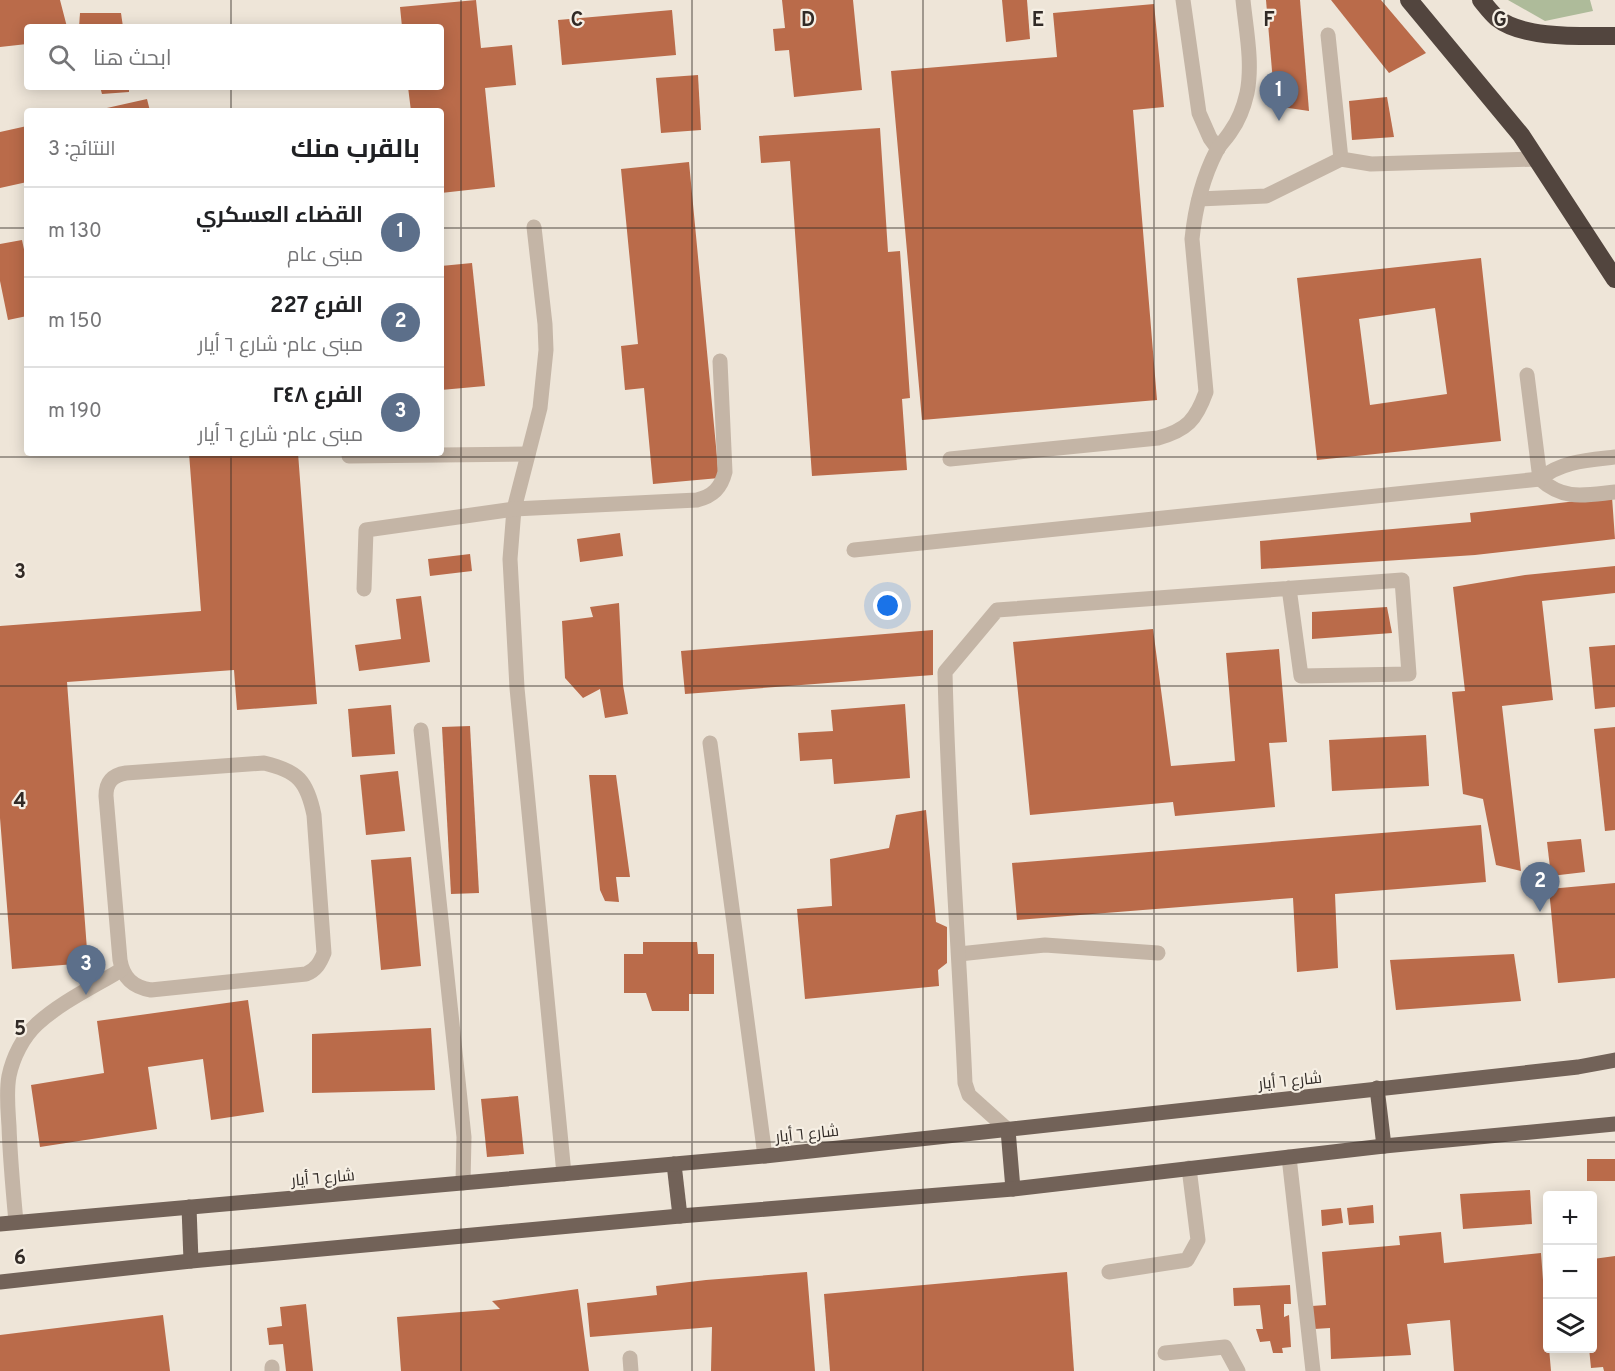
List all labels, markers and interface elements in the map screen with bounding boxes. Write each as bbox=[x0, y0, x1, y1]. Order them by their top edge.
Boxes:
text: C bbox=[571, 8, 583, 34]
text: D bbox=[801, 8, 815, 34]
text: E bbox=[1032, 8, 1044, 34]
text: F bbox=[1263, 8, 1275, 34]
text: G bbox=[1493, 8, 1507, 34]
search box bbox=[24, 24, 444, 90]
icon: search bbox=[45, 41, 78, 74]
text: ابحث هنا bbox=[93, 46, 172, 73]
pin: 1 bbox=[1260, 72, 1298, 121]
text: بالقرب منك bbox=[291, 134, 420, 167]
text: النتائج: 3 bbox=[48, 137, 116, 163]
text: القضاء العسكري bbox=[196, 203, 363, 230]
text: 130 m bbox=[48, 219, 102, 245]
text: 1 bbox=[397, 219, 405, 245]
text: مبنى عام bbox=[287, 243, 363, 269]
text: الفرع 227 bbox=[270, 293, 363, 320]
text: 150 m bbox=[48, 309, 102, 335]
text: 2 bbox=[394, 309, 407, 335]
text: مبنى عام · شارع ٦ أيار bbox=[198, 333, 363, 359]
text: الفرع ٢٤٨ bbox=[272, 383, 363, 410]
text: 190 m bbox=[48, 399, 102, 425]
text: 3 bbox=[395, 399, 407, 425]
text: مبنى عام · شارع ٦ أيار bbox=[198, 423, 363, 449]
text: 3 bbox=[14, 560, 26, 586]
your location bbox=[873, 591, 902, 620]
text: 4 bbox=[14, 789, 26, 815]
pin: 2 bbox=[1520, 862, 1560, 912]
pin: 3 bbox=[66, 946, 106, 995]
text: 5 bbox=[14, 1017, 26, 1043]
street label: شارع ٦ أيار bbox=[1256, 1068, 1323, 1095]
street label: شارع ٦ أيار bbox=[773, 1121, 840, 1148]
street label: شارع ٦ أيار bbox=[289, 1165, 356, 1192]
map controls bbox=[1543, 1191, 1597, 1353]
button: + bbox=[1543, 1191, 1597, 1245]
button: − bbox=[1543, 1245, 1597, 1299]
text: 6 bbox=[14, 1246, 26, 1272]
button: layers bbox=[1543, 1299, 1597, 1353]

